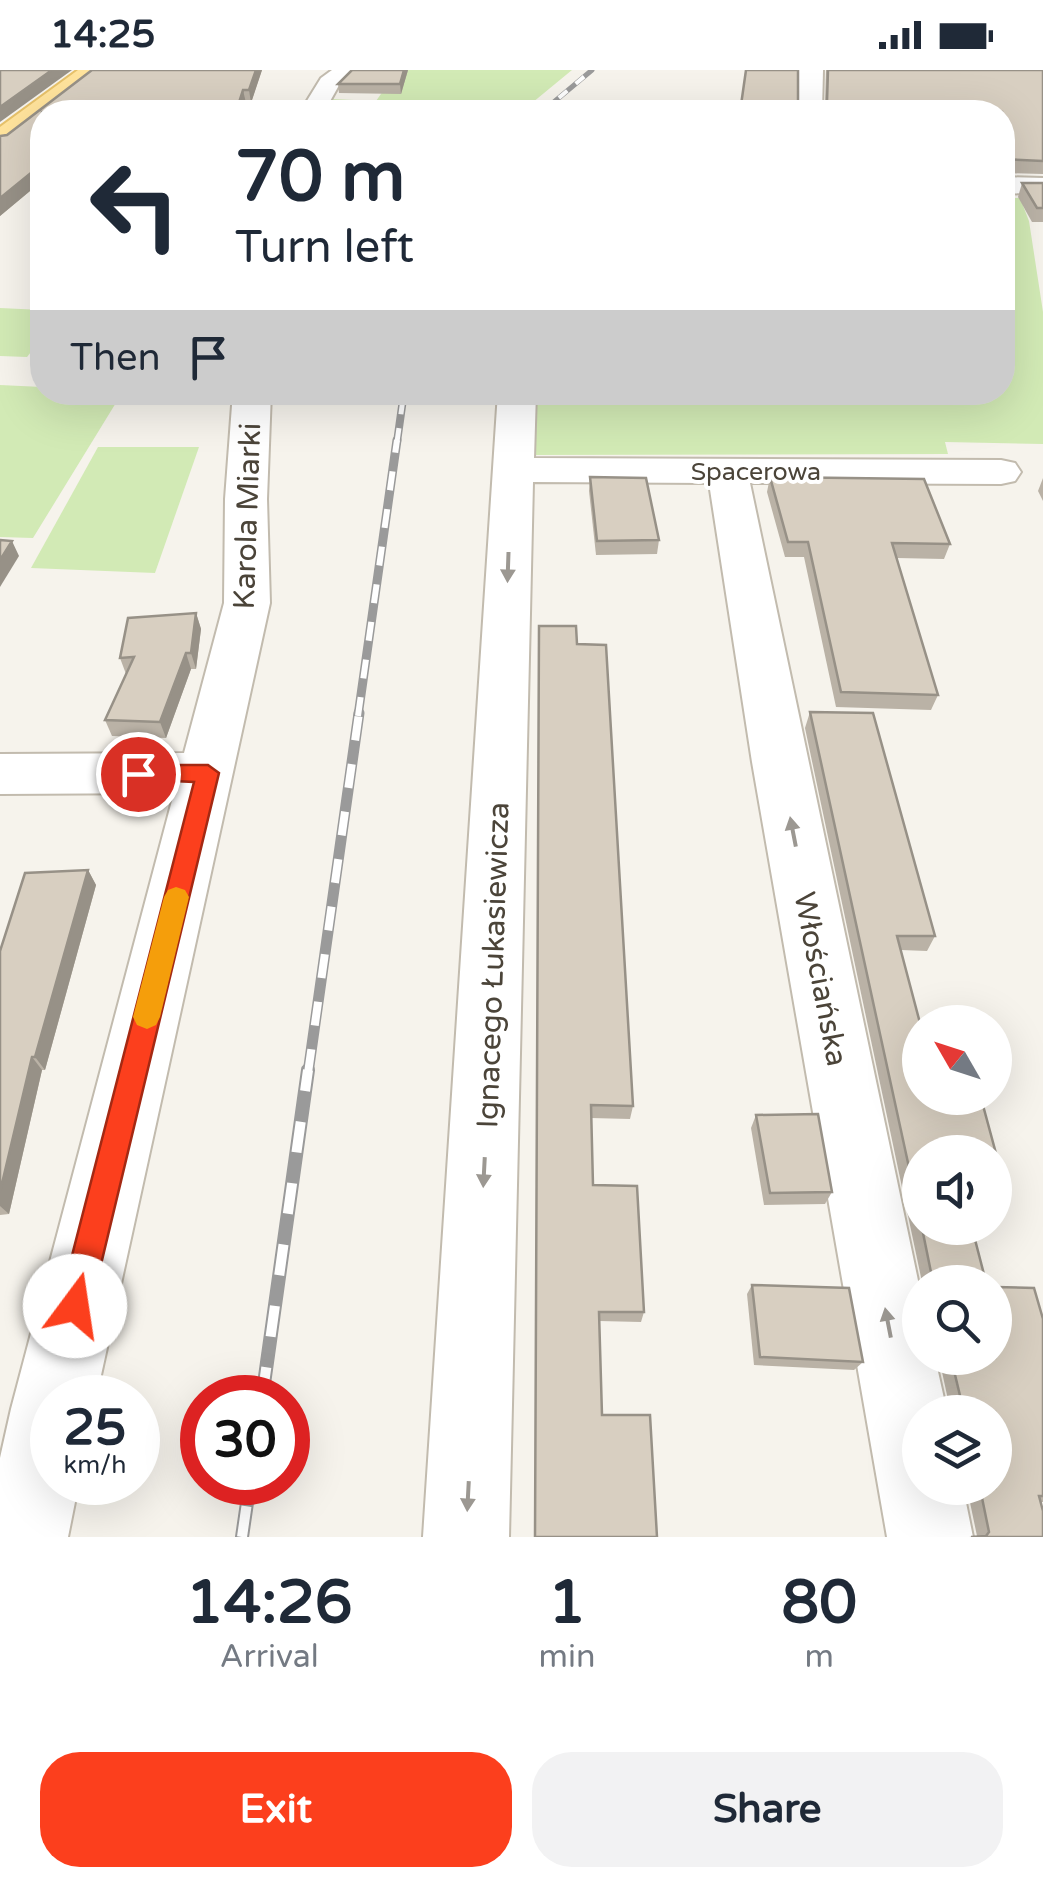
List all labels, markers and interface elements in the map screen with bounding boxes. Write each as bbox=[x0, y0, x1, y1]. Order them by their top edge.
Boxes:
text: 14:25 bbox=[50, 12, 155, 58]
text: 70 m bbox=[235, 136, 405, 220]
icon: left bbox=[70, 140, 200, 270]
text: Turn left bbox=[235, 221, 414, 275]
icon: arrive bbox=[181, 330, 236, 385]
text: Then bbox=[70, 335, 161, 381]
street label: Karola Miarki bbox=[226, 422, 269, 610]
street label: Spacerowa bbox=[691, 457, 821, 487]
one-way arrow bbox=[500, 552, 516, 584]
pin bbox=[96, 732, 181, 817]
icon: arrive bbox=[111, 747, 166, 802]
street label: Ignacego Łukasiewicza bbox=[469, 801, 518, 1129]
one-way arrow bbox=[784, 816, 800, 847]
street label: Włościańska bbox=[785, 889, 856, 1069]
north arrow bbox=[902, 1005, 1012, 1115]
map controls bbox=[902, 1005, 1012, 1505]
button: sound bbox=[902, 1135, 1012, 1245]
one-way arrow bbox=[476, 1156, 492, 1188]
position arrow bbox=[23, 1254, 127, 1358]
button: search bbox=[902, 1265, 1012, 1375]
one-way arrow bbox=[879, 1307, 895, 1338]
speed limit sign: 30 bbox=[180, 1375, 310, 1505]
button: layers bbox=[902, 1395, 1012, 1505]
text: 25 bbox=[64, 1398, 126, 1458]
text: km/h bbox=[64, 1450, 126, 1480]
one-way arrow bbox=[460, 1481, 476, 1513]
text: 14:26 bbox=[186, 1567, 352, 1639]
text: 1 bbox=[548, 1567, 586, 1639]
text: 80 bbox=[782, 1567, 857, 1639]
text: Arrival bbox=[220, 1638, 319, 1676]
text: min bbox=[539, 1638, 595, 1676]
text: m bbox=[804, 1638, 834, 1676]
button: Exit bbox=[40, 1752, 512, 1867]
button: Share bbox=[532, 1752, 1003, 1867]

